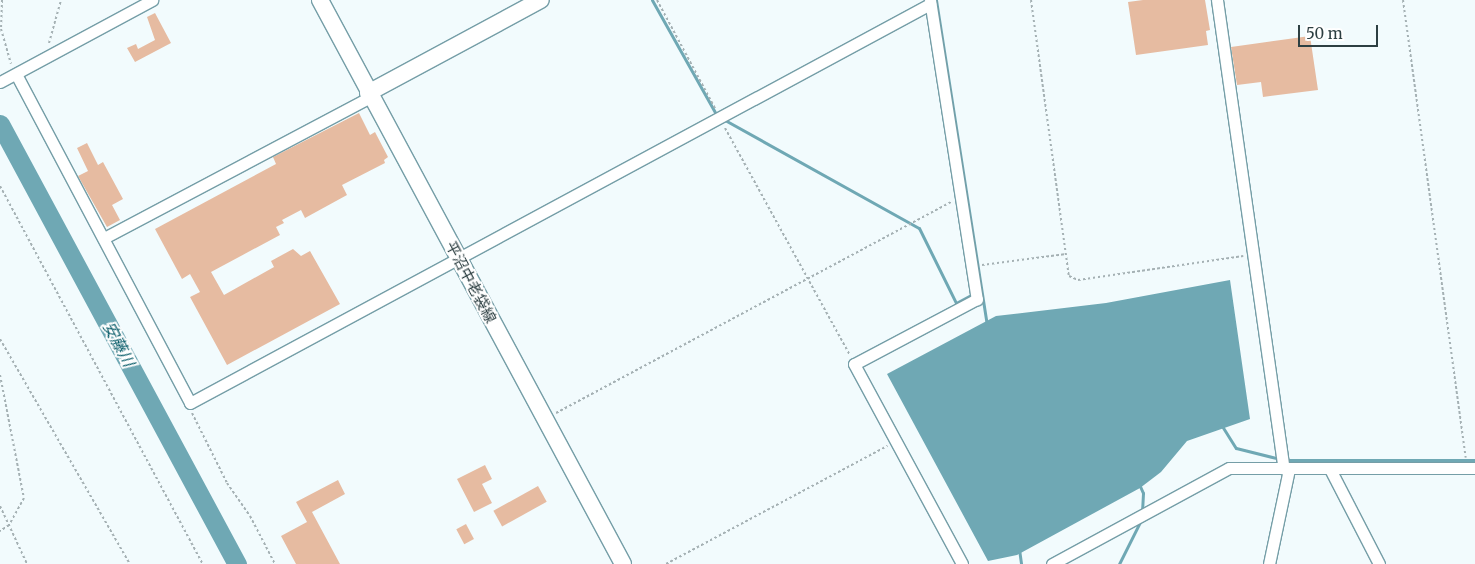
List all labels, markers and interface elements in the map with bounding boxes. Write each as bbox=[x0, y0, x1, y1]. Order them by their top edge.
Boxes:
scale bar bbox=[1300, 15, 1380, 47]
text: 50 m bbox=[1306, 24, 1343, 43]
street label: 平沼中老袋線 bbox=[442, 238, 500, 326]
water label: 安藤川 bbox=[99, 318, 139, 370]

